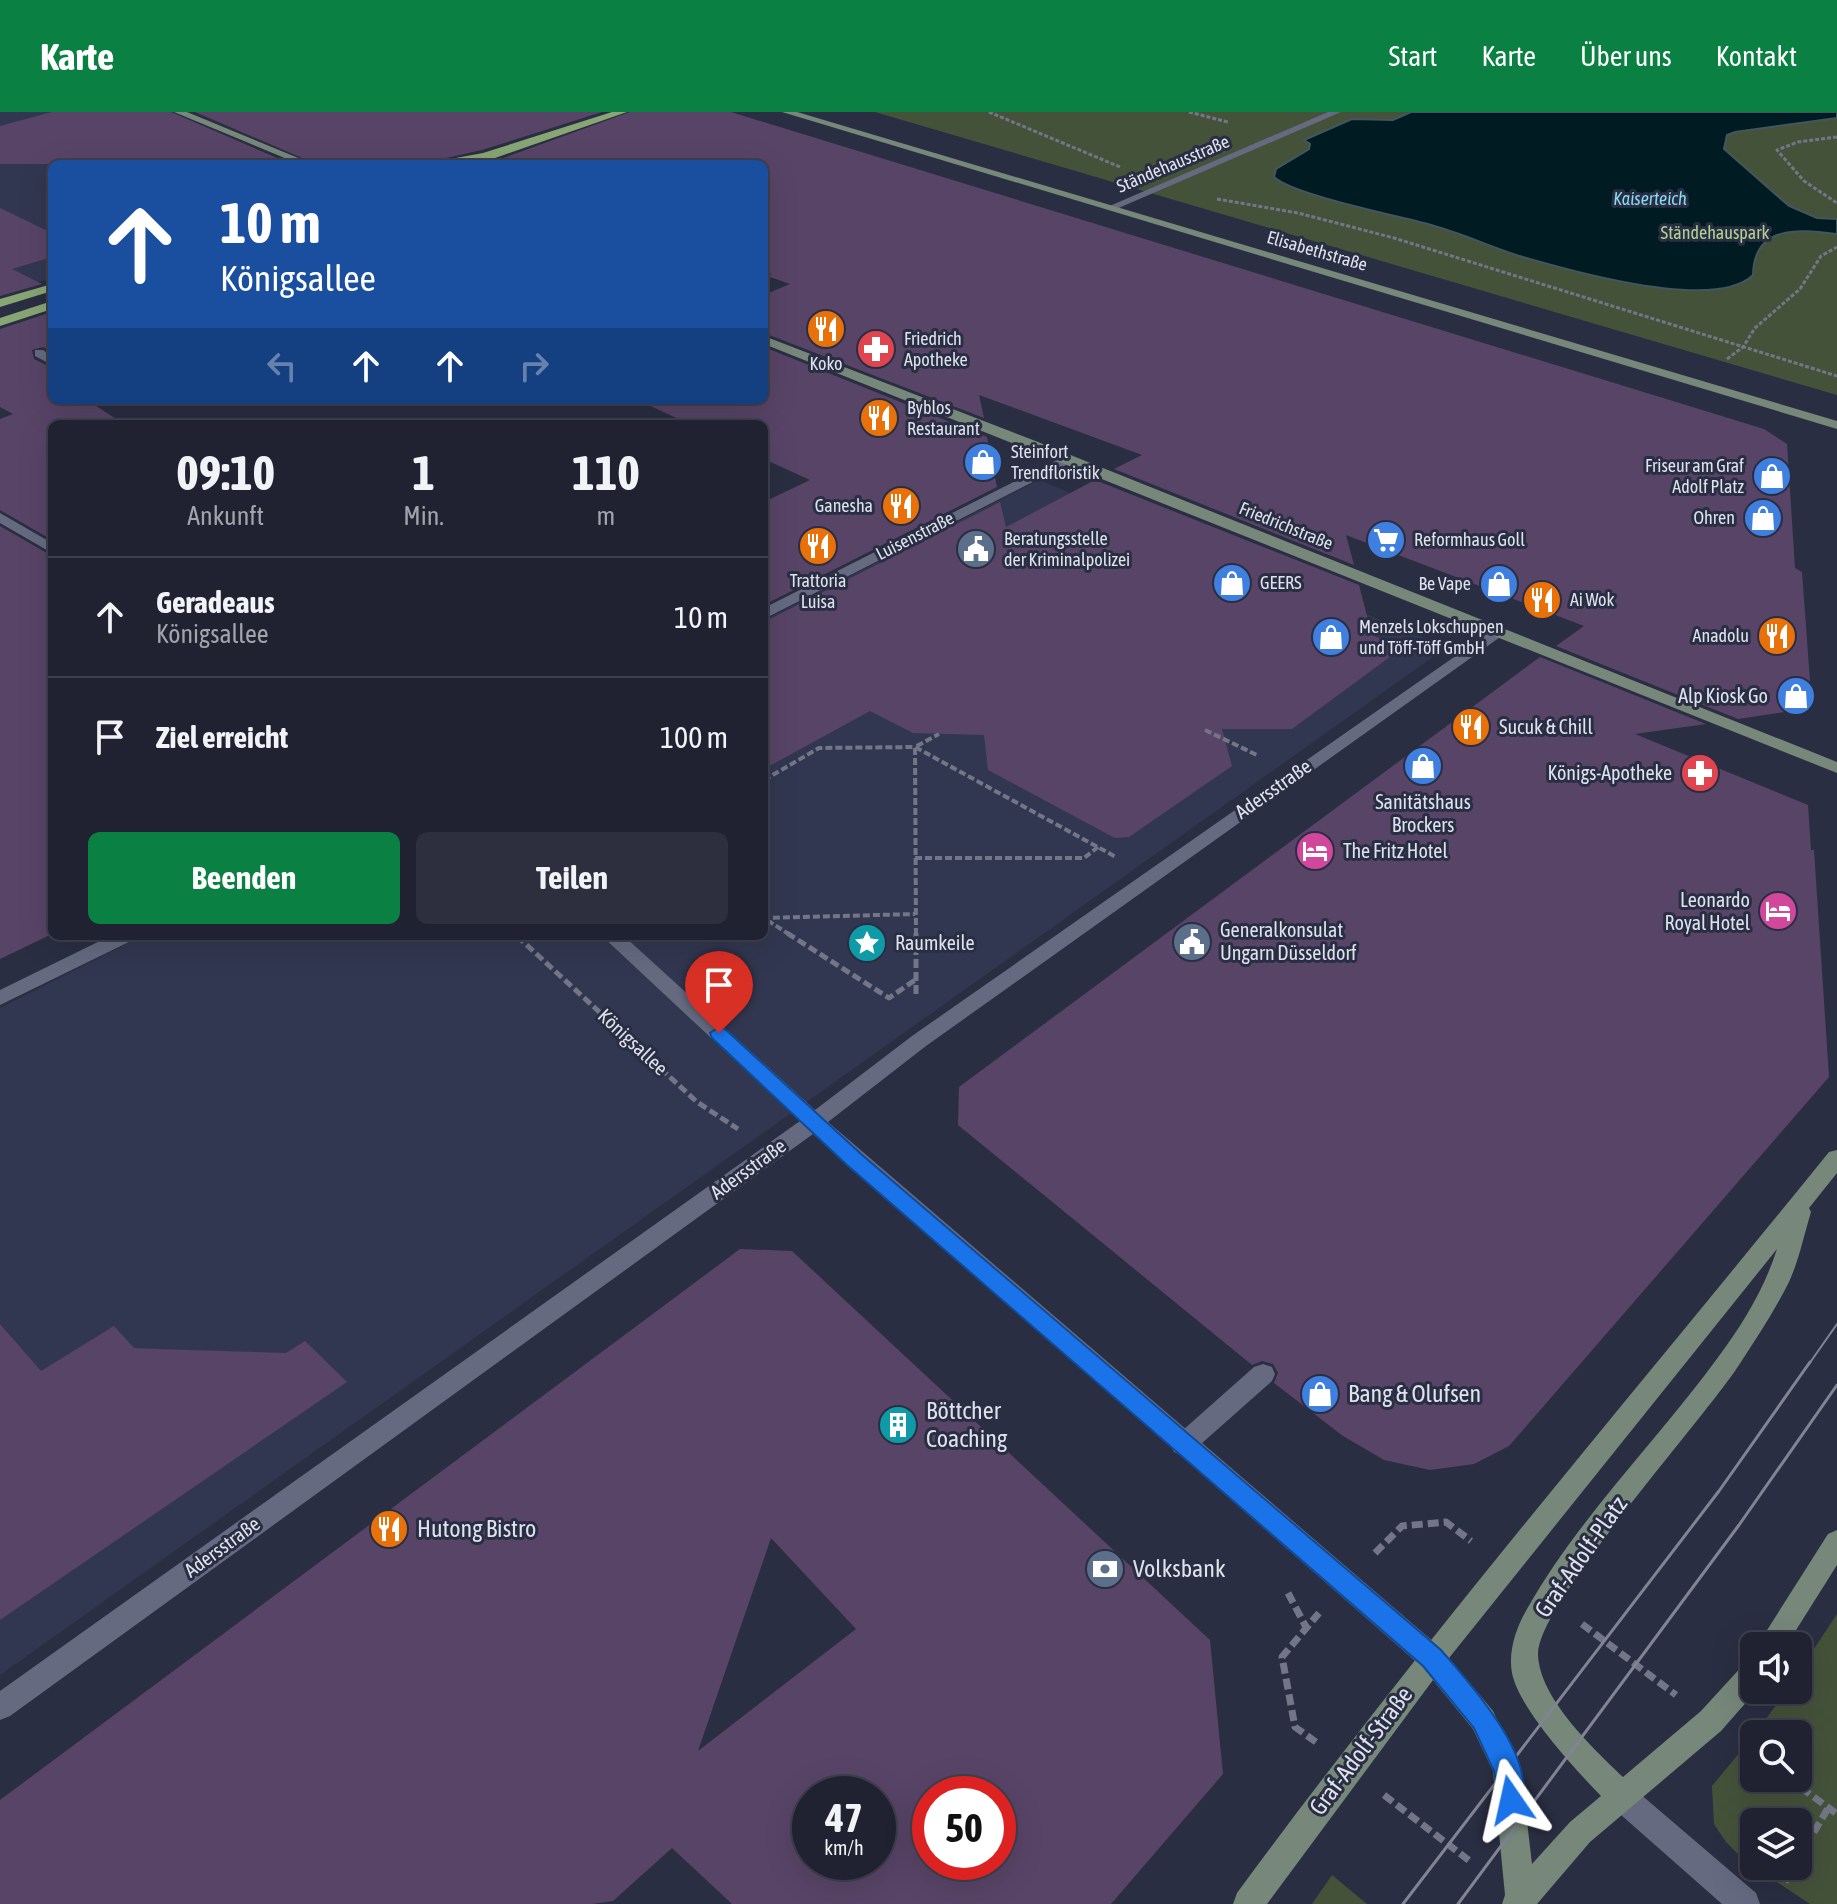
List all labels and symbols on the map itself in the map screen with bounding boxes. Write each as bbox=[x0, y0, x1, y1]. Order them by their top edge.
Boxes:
street label: Ständehausstraße bbox=[1113, 130, 1232, 197]
water label: Kaiserteich bbox=[1613, 188, 1687, 209]
park label: Ständehauspark bbox=[1661, 222, 1769, 243]
street label: Elisabethstraße bbox=[1265, 226, 1370, 275]
restaurant icon: Koko bbox=[805, 308, 847, 350]
pharmacy icon: Friedrich Apotheke bbox=[855, 328, 897, 370]
place label: Friedrich Apotheke bbox=[904, 328, 968, 370]
place label: Koko bbox=[810, 353, 842, 374]
restaurant icon: Byblos Restaurant bbox=[858, 397, 900, 439]
place label: Byblos Restaurant bbox=[907, 397, 980, 439]
shop icon: Steinfort Trendfloristik bbox=[962, 441, 1004, 483]
place label: Steinfort Trendfloristik bbox=[1011, 441, 1100, 483]
place label: Friseur am Graf Adolf Platz bbox=[1645, 455, 1745, 497]
shop icon: Friseur am Graf Adolf Platz bbox=[1751, 455, 1793, 497]
restaurant icon: Ganesha bbox=[880, 485, 922, 527]
place label: Ganesha bbox=[815, 495, 873, 516]
street label: Friedrichstraße bbox=[1236, 497, 1336, 554]
shop icon: Ohren bbox=[1742, 497, 1784, 539]
street label: Luisenstraße bbox=[872, 507, 957, 564]
place label: Ohren bbox=[1694, 507, 1735, 528]
supermarket icon: Reformhaus Goll bbox=[1365, 519, 1407, 561]
restaurant icon: Trattoria Luisa bbox=[797, 525, 839, 567]
public building icon: Beratungsstelle der Kriminalpolizei bbox=[955, 528, 997, 570]
place label: Beratungsstelle der Kriminalpolizei bbox=[1004, 528, 1130, 570]
place label: Reformhaus Goll bbox=[1414, 529, 1525, 550]
shop icon: GEERS bbox=[1211, 562, 1253, 604]
shop icon: Be Vape bbox=[1478, 563, 1520, 605]
place label: Trattoria Luisa bbox=[790, 570, 846, 612]
place label: GEERS bbox=[1260, 572, 1302, 593]
place label: Be Vape bbox=[1418, 573, 1471, 594]
restaurant icon: Ai Wok bbox=[1521, 579, 1563, 621]
place label: Ai Wok bbox=[1570, 589, 1614, 610]
restaurant icon: Anadolu bbox=[1756, 615, 1798, 657]
shop icon: Menzels Lokschuppen und Töff-Töff GmbH bbox=[1310, 616, 1352, 658]
place label: Menzels Lokschuppen und Töff-Töff GmbH bbox=[1359, 616, 1504, 658]
place label: Anadolu bbox=[1693, 625, 1749, 646]
shop icon: Alp Kiosk Go bbox=[1775, 675, 1817, 717]
place label: Alp Kiosk Go bbox=[1678, 684, 1768, 707]
restaurant icon: Sucuk & Chill bbox=[1450, 706, 1492, 748]
place label: Sucuk & Chill bbox=[1499, 715, 1593, 738]
shop icon: Sanitätshaus Brockers bbox=[1402, 745, 1444, 787]
pharmacy icon: Königs-Apotheke bbox=[1679, 752, 1721, 794]
street label: Adersstraße bbox=[1230, 754, 1315, 823]
place label: Königs-Apotheke bbox=[1548, 761, 1672, 784]
place label: Sanitätshaus Brockers bbox=[1375, 790, 1471, 836]
hotel icon: The Fritz Hotel bbox=[1294, 830, 1336, 872]
place label: The Fritz Hotel bbox=[1343, 839, 1448, 862]
place label: Leonardo Royal Hotel bbox=[1664, 888, 1751, 934]
hotel icon: Leonardo Royal Hotel bbox=[1757, 890, 1799, 932]
place label: Generalkonsulat Ungarn Düsseldorf bbox=[1220, 918, 1357, 964]
public building icon: Generalkonsulat Ungarn Düsseldorf bbox=[1171, 921, 1213, 963]
place icon: Raumkeile bbox=[846, 922, 888, 964]
place label: Raumkeile bbox=[895, 931, 975, 954]
pin bbox=[685, 951, 753, 1033]
street label: Königsallee bbox=[594, 1004, 673, 1080]
street label: Adersstraße bbox=[706, 1134, 790, 1204]
shop icon: Bang & Olufsen bbox=[1299, 1373, 1341, 1415]
place label: Bang & Olufsen bbox=[1348, 1380, 1481, 1407]
place label: Böttcher Coaching bbox=[926, 1397, 1008, 1452]
building icon: Böttcher Coaching bbox=[877, 1404, 919, 1446]
street label: Graf-Adolf-Platz bbox=[1529, 1491, 1632, 1622]
restaurant icon: Hutong Bistro bbox=[368, 1508, 410, 1550]
street label: Adersstraße bbox=[180, 1512, 264, 1582]
place label: Hutong Bistro bbox=[417, 1515, 536, 1542]
bank icon: Volksbank bbox=[1084, 1548, 1126, 1590]
place label: Volksbank bbox=[1133, 1555, 1226, 1582]
street label: Graf-Adolf-Straße bbox=[1304, 1681, 1418, 1820]
position arrow bbox=[1469, 1758, 1553, 1842]
speed limit sign: 50 bbox=[912, 1776, 1016, 1880]

